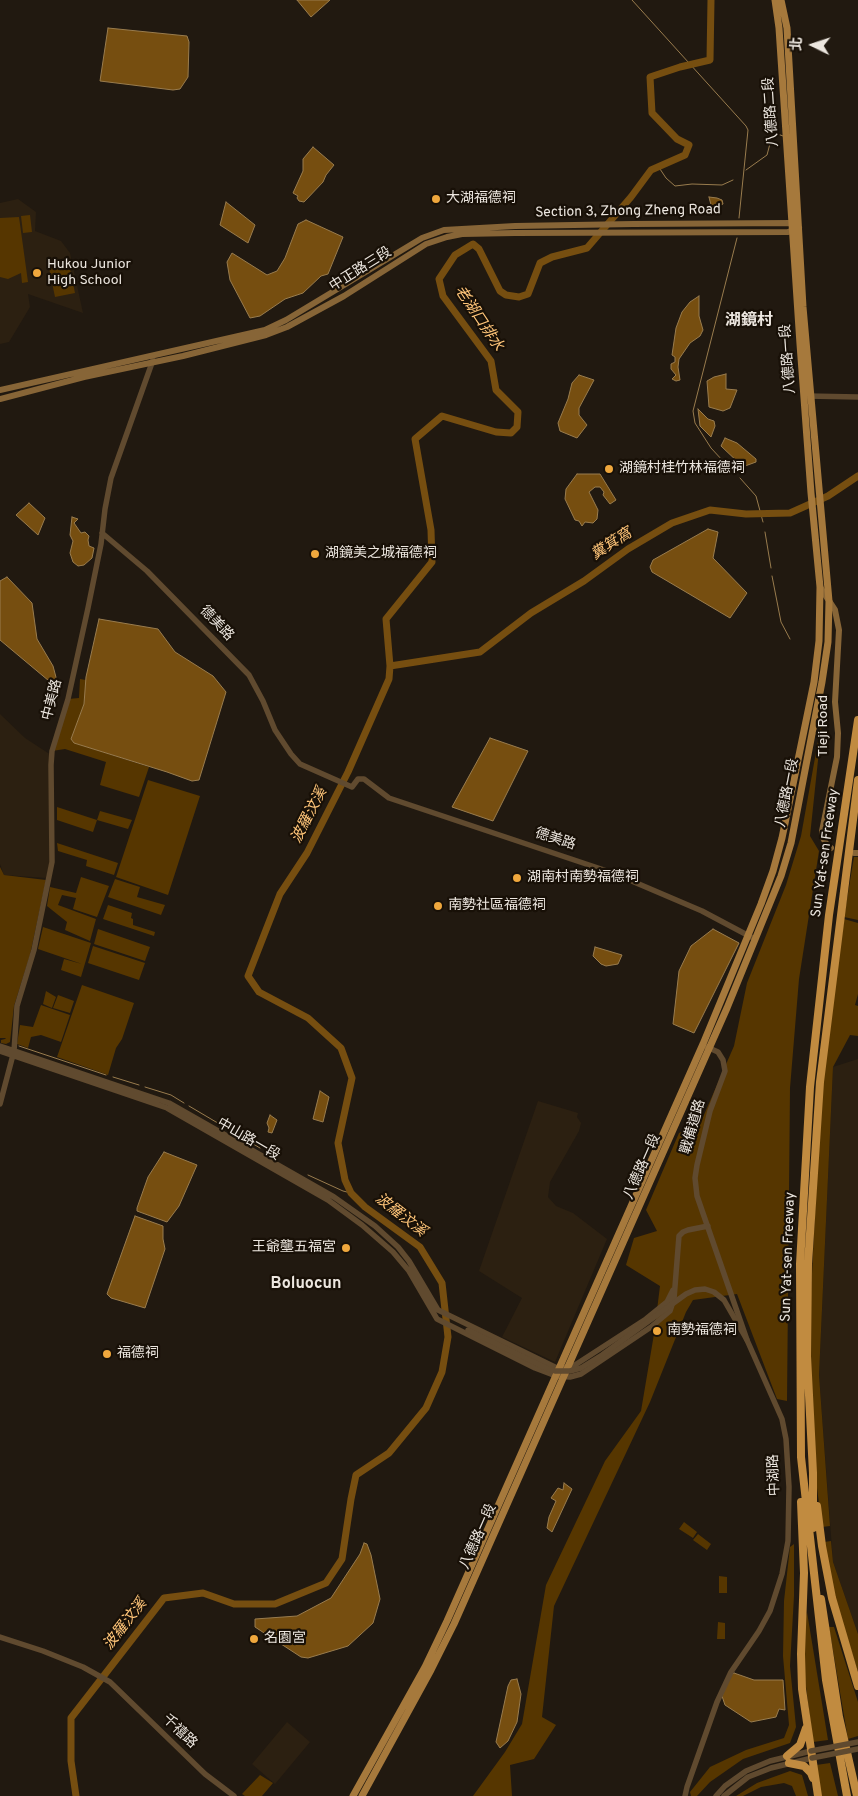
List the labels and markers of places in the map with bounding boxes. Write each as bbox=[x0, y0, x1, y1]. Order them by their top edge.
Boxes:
place label: 大湖福德祠 bbox=[446, 191, 516, 207]
marker: 大湖福德祠 bbox=[430, 193, 442, 205]
place label: Hukou Junior High School bbox=[47, 257, 131, 290]
marker: Hukou Junior High School bbox=[31, 267, 43, 279]
place label: 湖鏡村桂竹林福德祠 bbox=[619, 461, 745, 477]
marker: 湖鏡村桂竹林福德祠 bbox=[603, 463, 615, 475]
place label: 湖鏡美之城福德祠 bbox=[325, 546, 437, 562]
marker: 湖鏡美之城福德祠 bbox=[309, 548, 321, 560]
place label: 湖南村南勢福德祠 bbox=[527, 870, 639, 886]
marker: 湖南村南勢福德祠 bbox=[511, 872, 523, 884]
place label: 南勢社區福德祠 bbox=[448, 898, 546, 914]
marker: 南勢社區福德祠 bbox=[432, 900, 444, 912]
place label: 王爺壟五福宮 bbox=[252, 1240, 336, 1256]
marker: 王爺壟五福宮 bbox=[340, 1242, 352, 1254]
place label: 南勢福德祠 bbox=[667, 1323, 737, 1339]
marker: 南勢福德祠 bbox=[651, 1325, 663, 1337]
place label: 福德祠 bbox=[117, 1346, 159, 1362]
marker: 福德祠 bbox=[101, 1348, 113, 1360]
place label: 名園宮 bbox=[264, 1631, 306, 1647]
marker: 名園宮 bbox=[248, 1633, 260, 1645]

